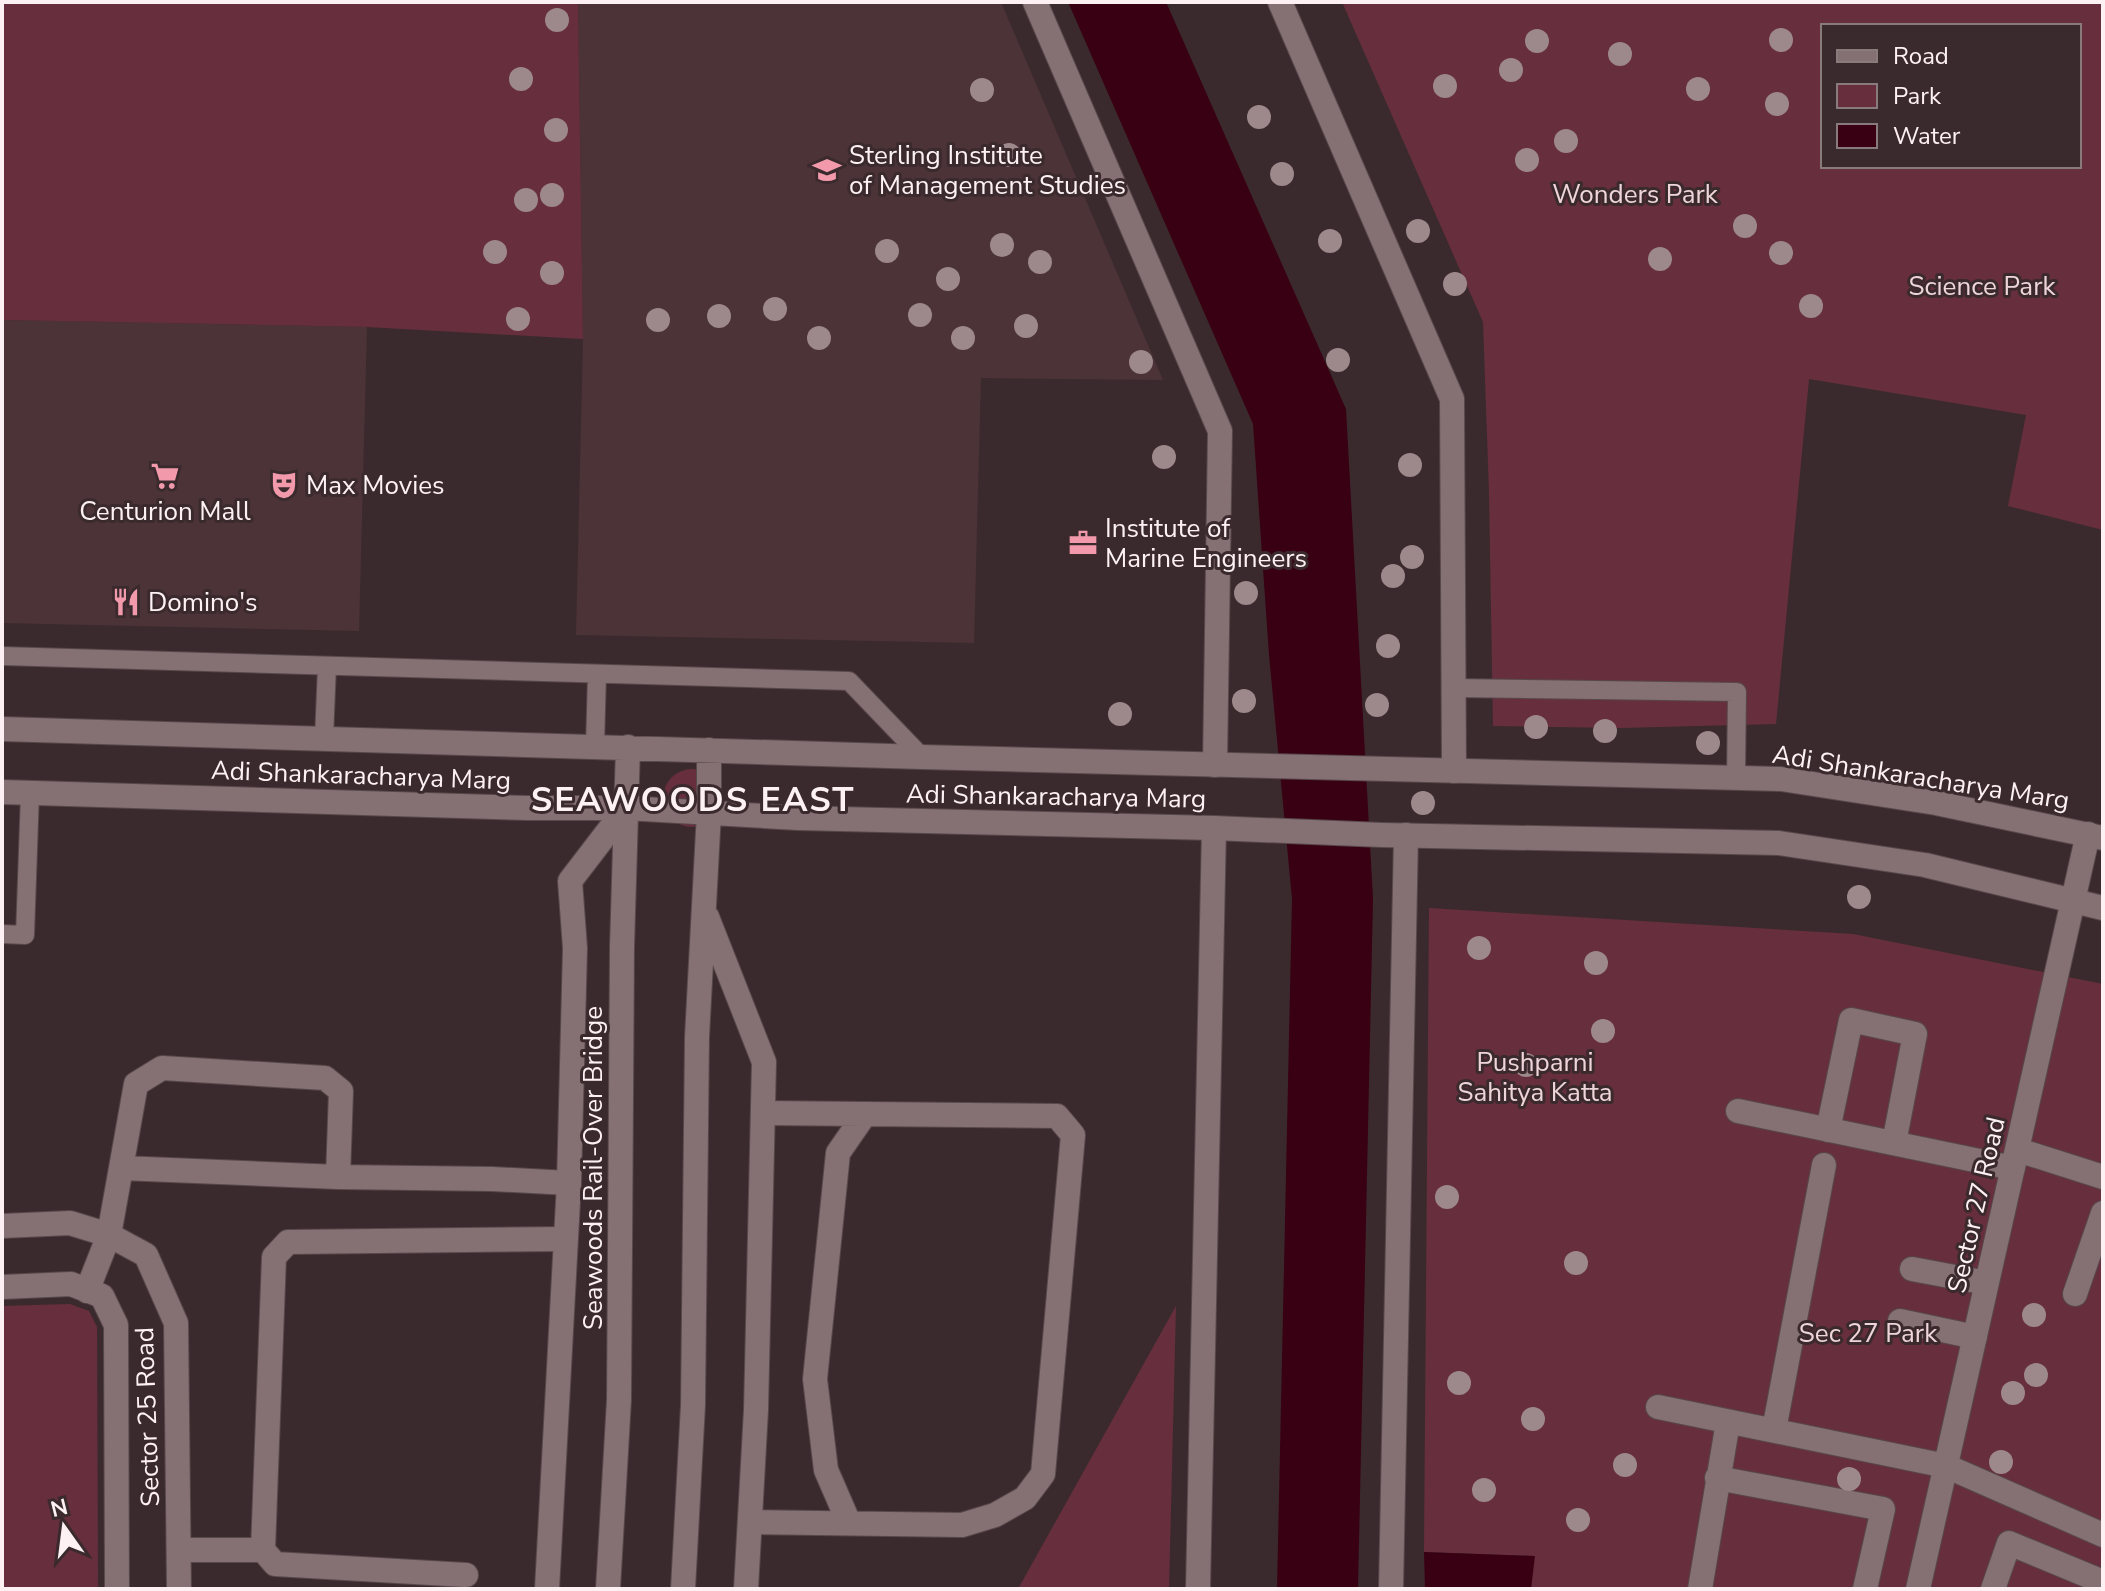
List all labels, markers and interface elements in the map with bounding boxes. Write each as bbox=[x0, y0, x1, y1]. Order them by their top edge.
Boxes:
legend bbox=[1821, 24, 2081, 168]
text: Road bbox=[1893, 40, 1949, 72]
text: Park bbox=[1893, 80, 1942, 112]
text: Water bbox=[1893, 120, 1961, 152]
place label: Sterling Institute of Management Studies bbox=[849, 138, 1126, 203]
school or university icon: Sterling Institute of Management Studies bbox=[812, 155, 842, 185]
park label: Wonders Park bbox=[1552, 177, 1719, 212]
park label: Science Park bbox=[1909, 269, 2056, 304]
supermarket icon: Centurion Mall bbox=[150, 461, 180, 491]
place label: Max Movies bbox=[306, 468, 445, 503]
theatre icon: Max Movies bbox=[269, 470, 299, 500]
place label: Centurion Mall bbox=[79, 494, 251, 529]
place label: Institute of Marine Engineers bbox=[1105, 511, 1307, 576]
office icon: Institute of Marine Engineers bbox=[1068, 528, 1098, 558]
place label: Domino's bbox=[148, 585, 258, 620]
restaurant icon: Domino's bbox=[111, 587, 141, 617]
street label: Adi Shankaracharya Marg bbox=[1770, 737, 2072, 818]
street label: Adi Shankaracharya Marg bbox=[210, 753, 512, 798]
street label: Adi Shankaracharya Marg bbox=[906, 776, 1206, 817]
district label: SEAWOODS EAST bbox=[531, 777, 855, 823]
street label: Seawoods Rail-Over Bridge bbox=[576, 1006, 611, 1330]
park label: Pushparni Sahitya Katta bbox=[1457, 1045, 1613, 1110]
street label: Sector 27 Road bbox=[1939, 1114, 2014, 1297]
park label: Sec 27 Park bbox=[1799, 1316, 1938, 1351]
street label: Sector 25 Road bbox=[127, 1327, 168, 1507]
north arrow bbox=[24, 1487, 104, 1567]
text: N bbox=[48, 1492, 71, 1525]

